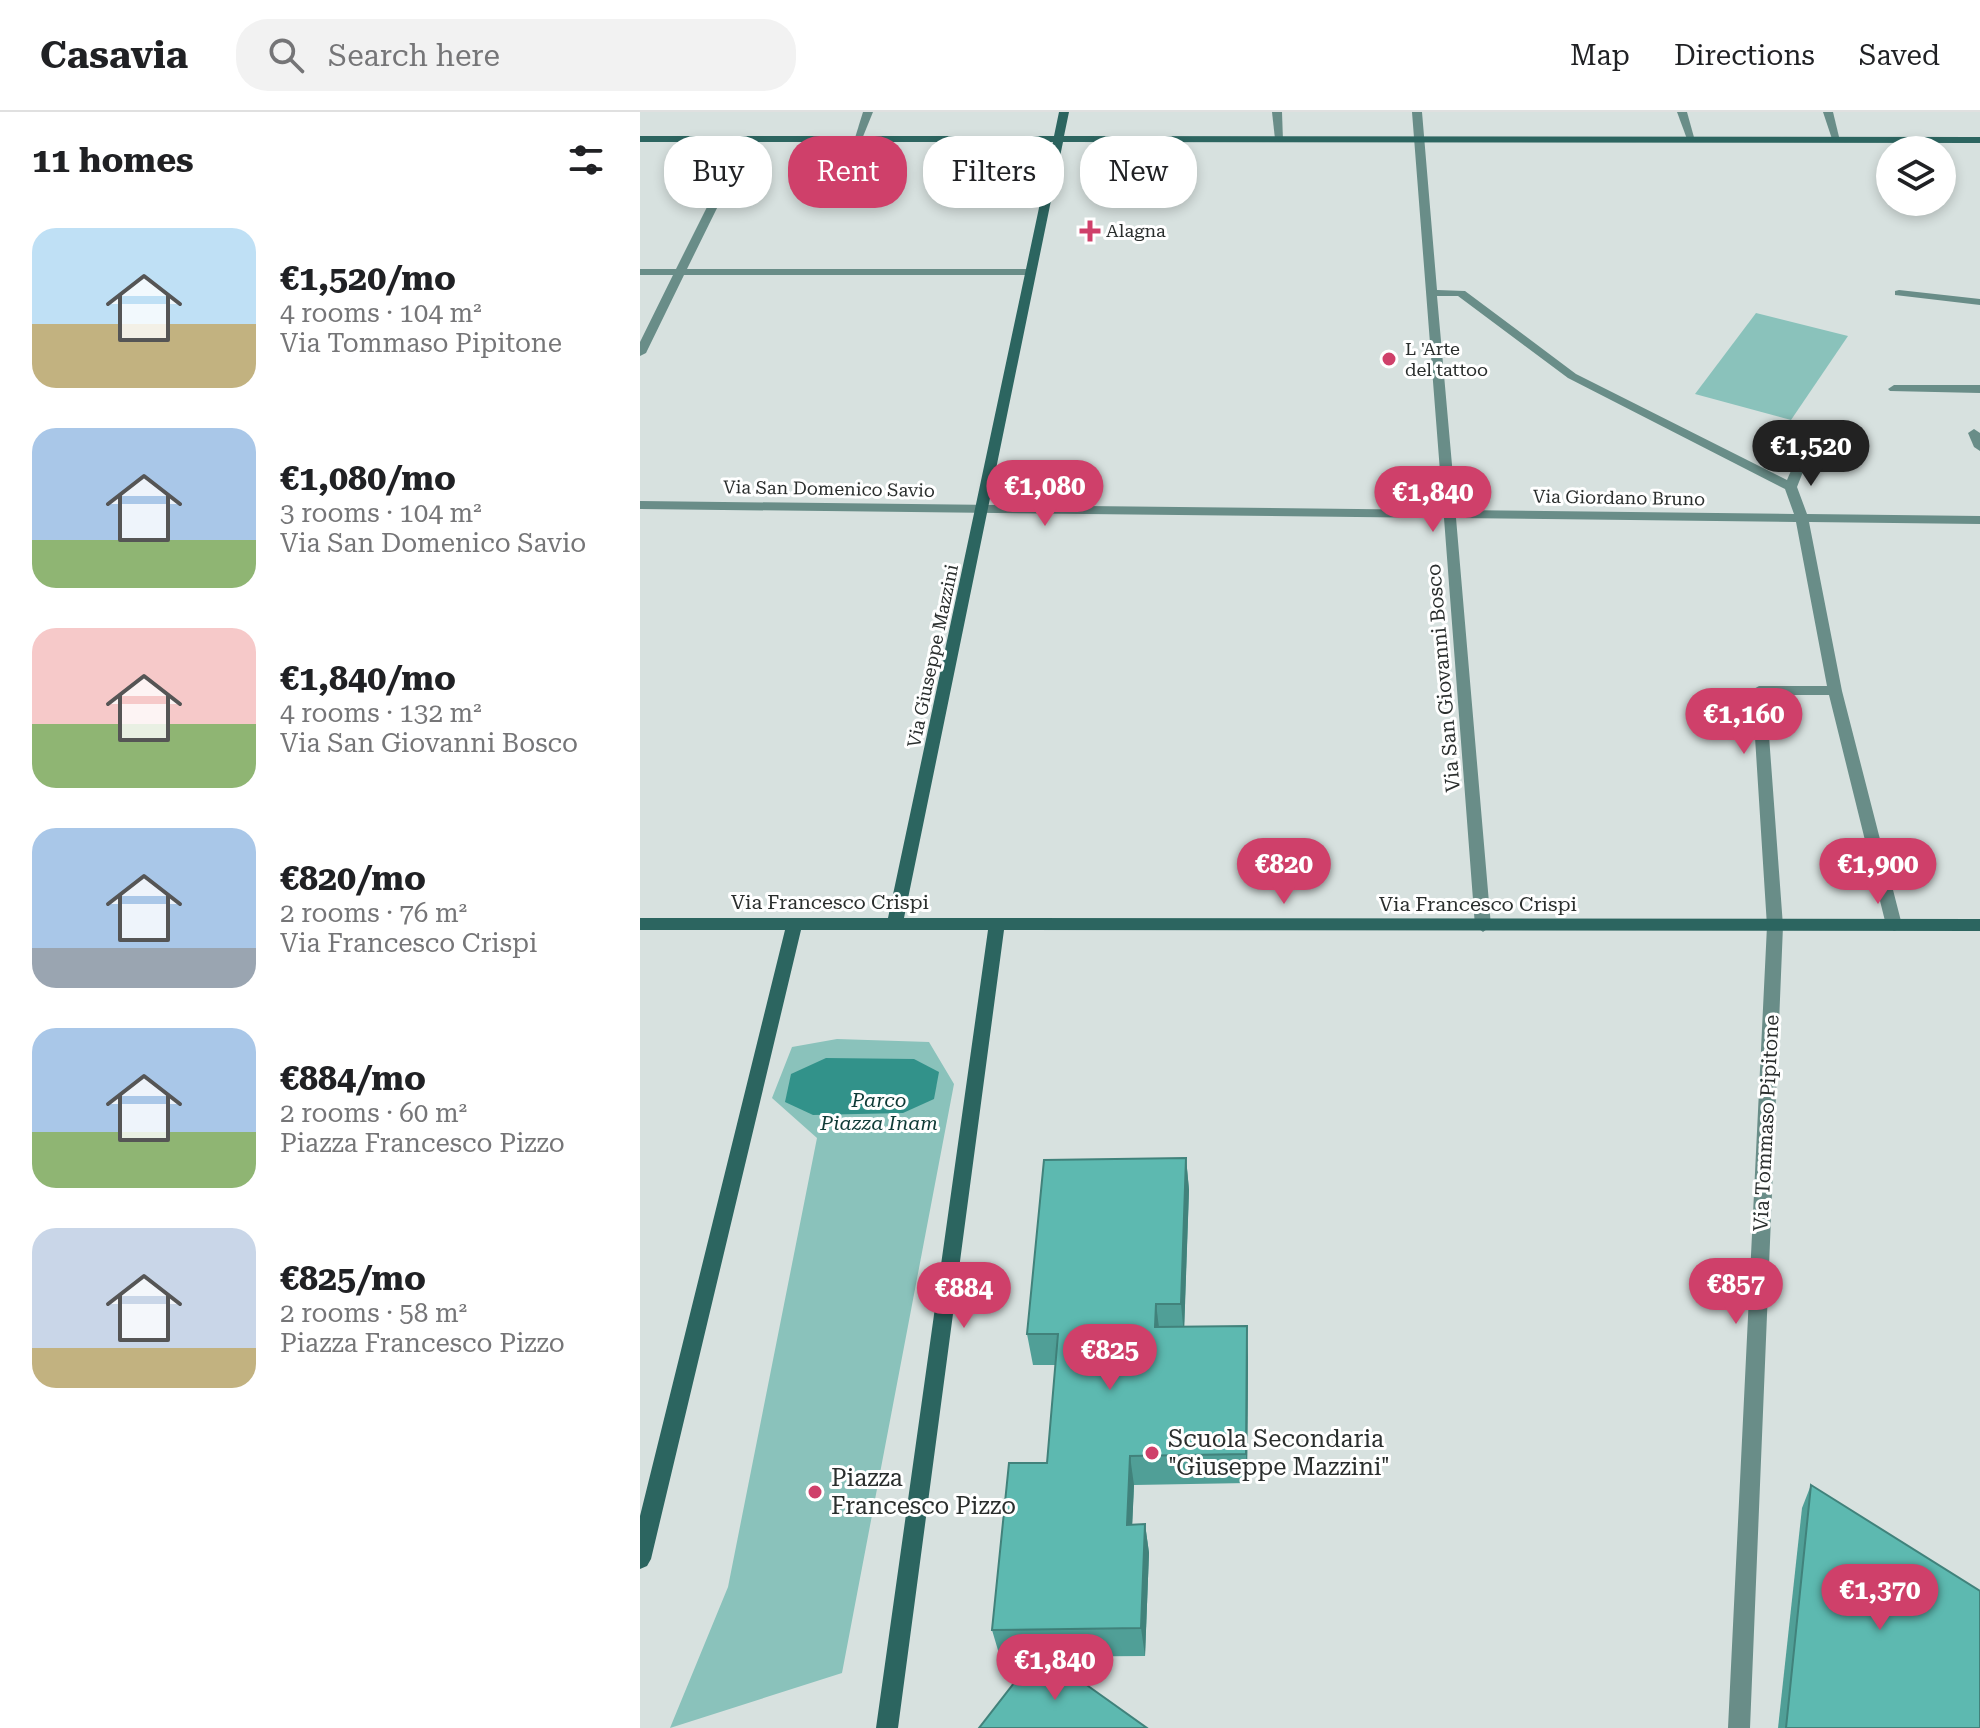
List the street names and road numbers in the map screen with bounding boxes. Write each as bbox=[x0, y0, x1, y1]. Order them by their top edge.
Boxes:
street label: Via San Domenico Savio bbox=[723, 476, 935, 501]
street label: Via Giordano Bruno bbox=[1533, 485, 1705, 510]
street label: Via Giuseppe Mazzini bbox=[903, 562, 962, 749]
street label: Via San Giovanni Bosco bbox=[1421, 563, 1465, 793]
street label: Via Francesco Crispi bbox=[731, 890, 929, 914]
street label: Via Francesco Crispi bbox=[1379, 892, 1577, 916]
street label: Via Tommaso Pipitone bbox=[1748, 1014, 1784, 1232]

